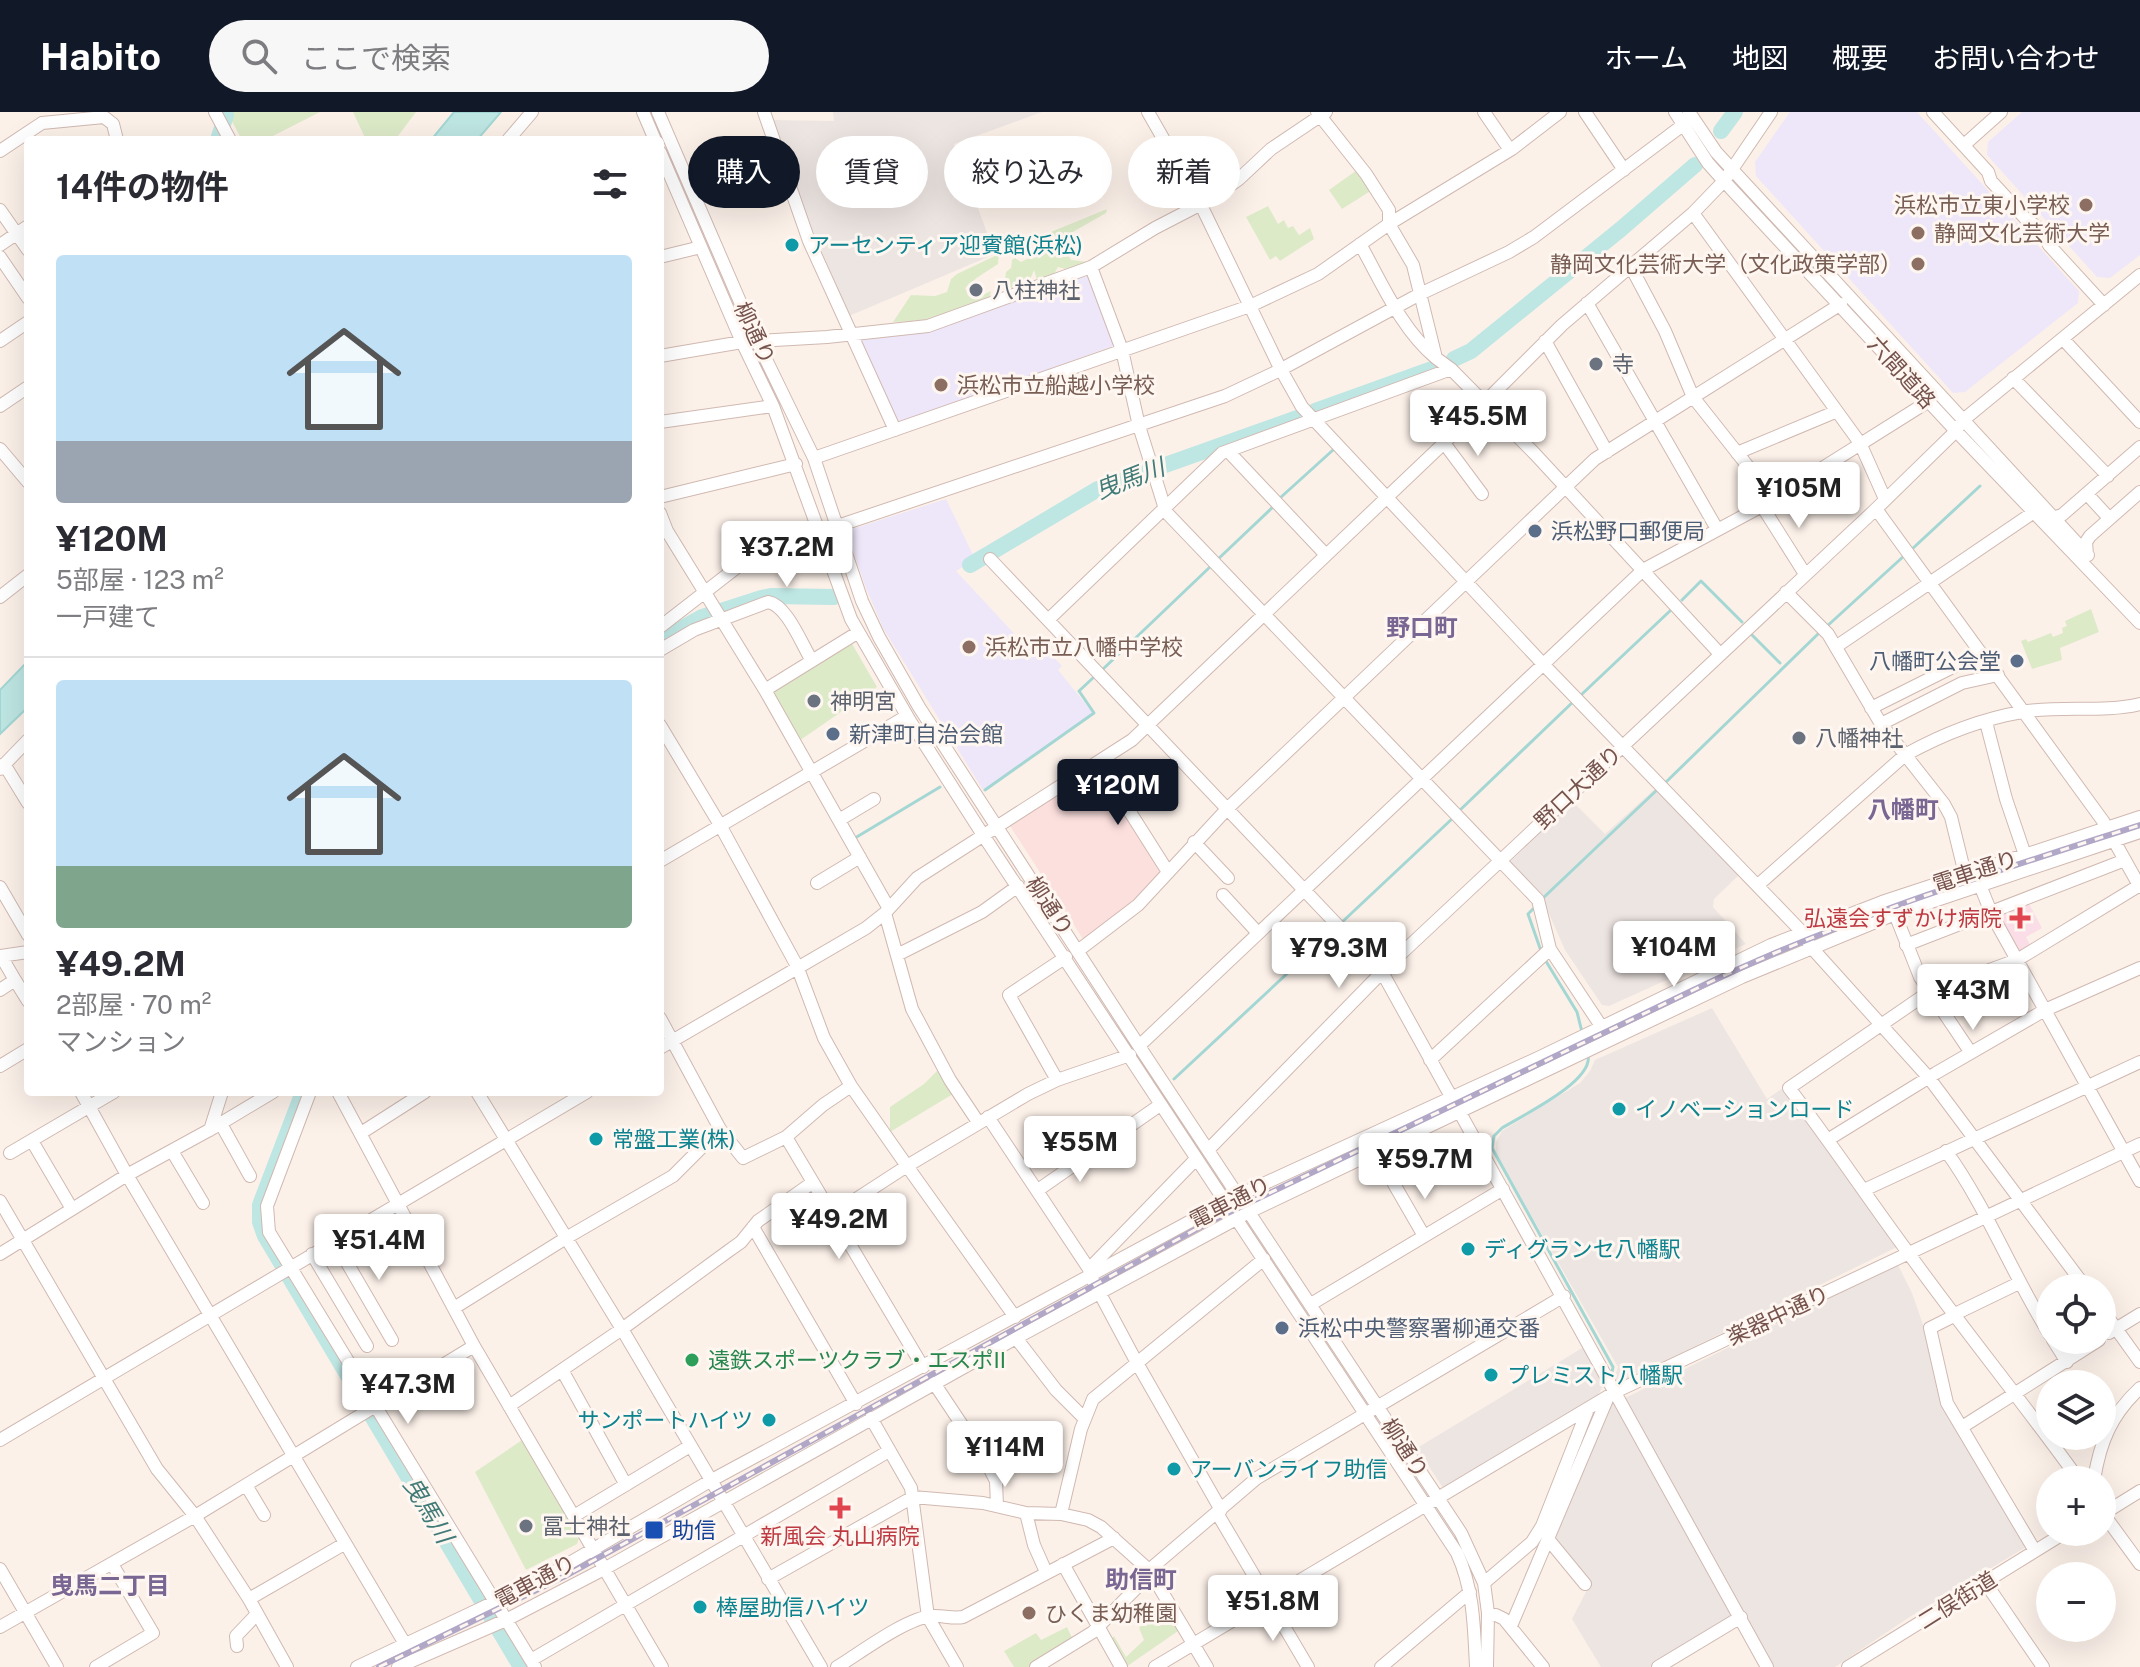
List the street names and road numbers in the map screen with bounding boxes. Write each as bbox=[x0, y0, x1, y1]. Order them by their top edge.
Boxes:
street label: 柳通り bbox=[729, 298, 781, 368]
street label: 六間道路 bbox=[1863, 331, 1941, 413]
street label: 野口大通り bbox=[1529, 740, 1627, 834]
street label: 電車通り bbox=[1929, 845, 2021, 897]
street label: 柳通り bbox=[1021, 871, 1079, 941]
street label: 電車通り bbox=[1185, 1170, 1275, 1234]
street label: 楽器中通り bbox=[1723, 1280, 1833, 1350]
street label: 柳通り bbox=[1376, 1413, 1434, 1483]
street label: 電車通り bbox=[490, 1549, 580, 1613]
street label: 二俣街道 bbox=[1913, 1566, 2001, 1634]

